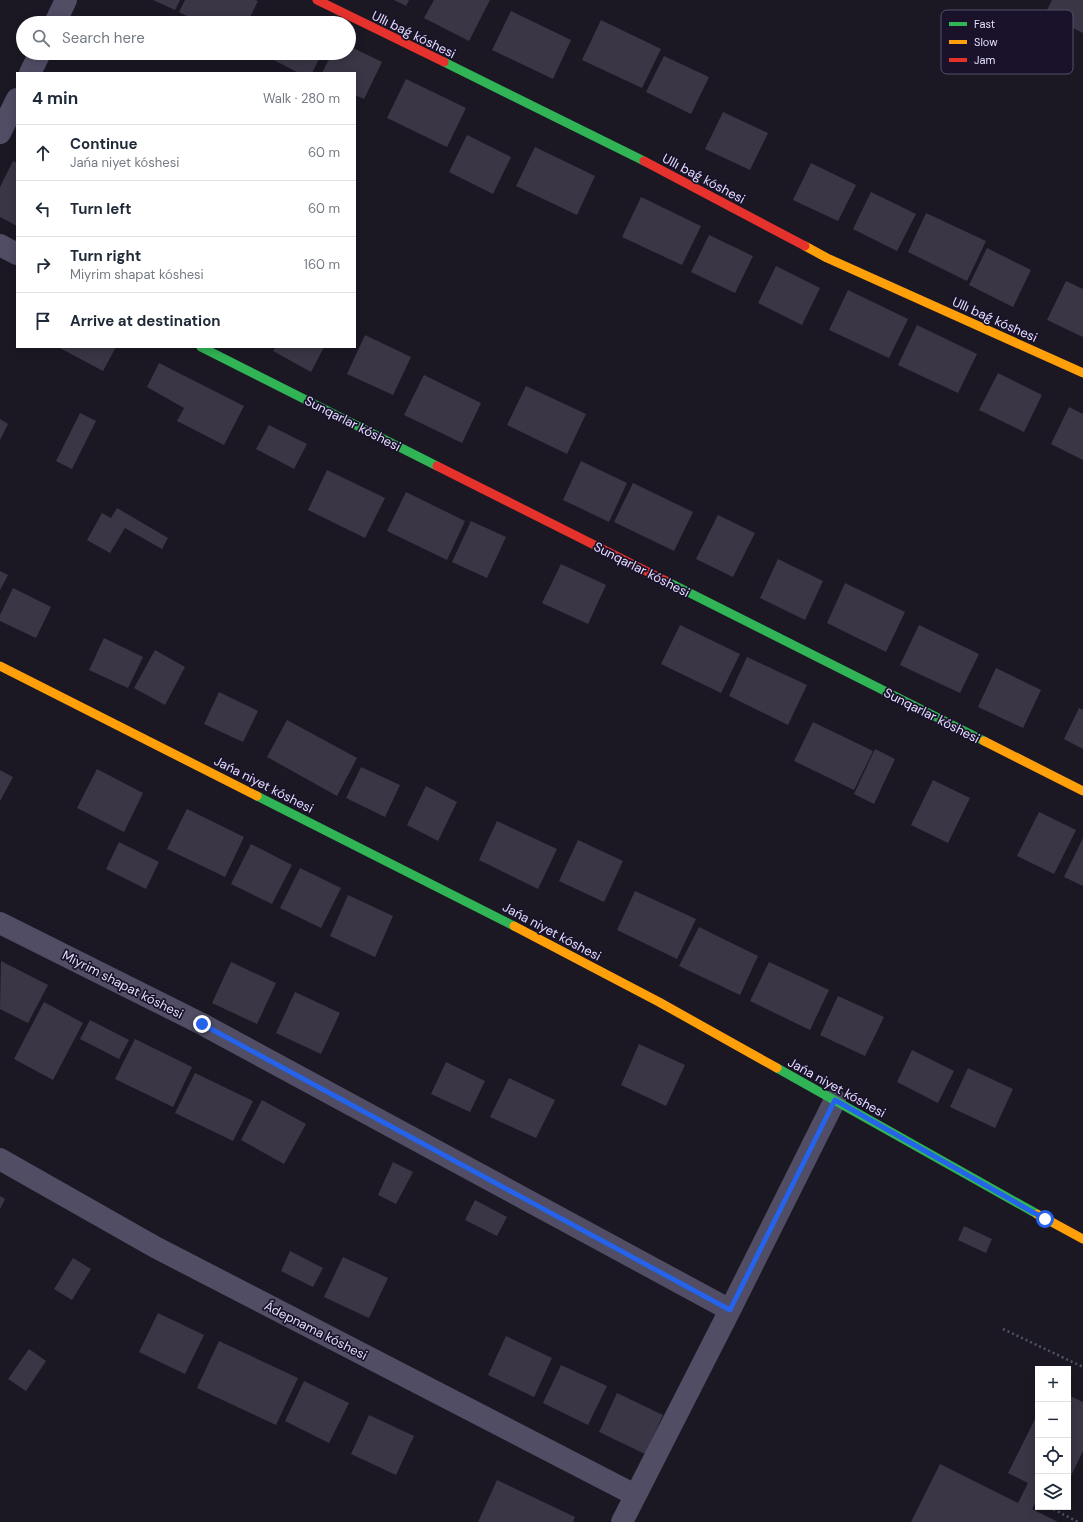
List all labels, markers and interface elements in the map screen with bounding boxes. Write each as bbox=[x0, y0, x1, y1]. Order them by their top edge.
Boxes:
street label: Ullı baǵ kóshesi bbox=[369, 7, 459, 62]
legend bbox=[941, 10, 1073, 74]
search box bbox=[16, 16, 356, 60]
text: Fast bbox=[974, 17, 995, 31]
icon: search bbox=[30, 27, 52, 49]
text: Search here bbox=[62, 28, 145, 48]
text: Slow bbox=[974, 35, 998, 49]
text: Jam bbox=[974, 53, 995, 67]
text: 4 min bbox=[32, 87, 78, 109]
text: Walk · 280 m bbox=[263, 90, 340, 107]
text: Continue bbox=[70, 134, 138, 154]
icon: ahead bbox=[32, 142, 54, 164]
text: 60 m bbox=[308, 144, 340, 161]
street label: Ullı baǵ kóshesi bbox=[659, 149, 748, 207]
text: Jańa niyet kóshesi bbox=[70, 154, 179, 171]
icon: left bbox=[32, 198, 54, 220]
text: Turn left bbox=[70, 199, 131, 219]
text: 60 m bbox=[308, 200, 340, 217]
text: Turn right bbox=[70, 246, 141, 266]
icon: right bbox=[32, 254, 54, 276]
text: 160 m bbox=[304, 256, 340, 273]
text: Miyrim shapat kóshesi bbox=[70, 266, 204, 283]
street label: Ullı baǵ kóshesi bbox=[950, 293, 1040, 346]
icon: arrive bbox=[32, 310, 54, 332]
text: Arrive at destination bbox=[70, 311, 221, 331]
street label: Sunqarlar kóshesi bbox=[302, 392, 404, 455]
street label: Sunqarlar kóshesi bbox=[591, 538, 693, 601]
street label: Sunqarlar kóshesi bbox=[881, 684, 983, 747]
street label: Jańa niyet kóshesi bbox=[211, 752, 316, 817]
street label: Jańa niyet kóshesi bbox=[500, 898, 604, 965]
street label: Miyrim shapat kóshesi bbox=[59, 947, 186, 1022]
route end bbox=[193, 1015, 211, 1033]
street label: Jańa niyet kóshesi bbox=[785, 1054, 889, 1121]
route start bbox=[1036, 1210, 1054, 1228]
street label: Ádepnama kóshesi bbox=[261, 1296, 371, 1364]
map controls bbox=[1035, 1366, 1071, 1510]
button: + bbox=[1035, 1366, 1071, 1402]
button: − bbox=[1035, 1402, 1071, 1438]
button: locate bbox=[1035, 1438, 1071, 1474]
button: layers bbox=[1035, 1474, 1071, 1510]

